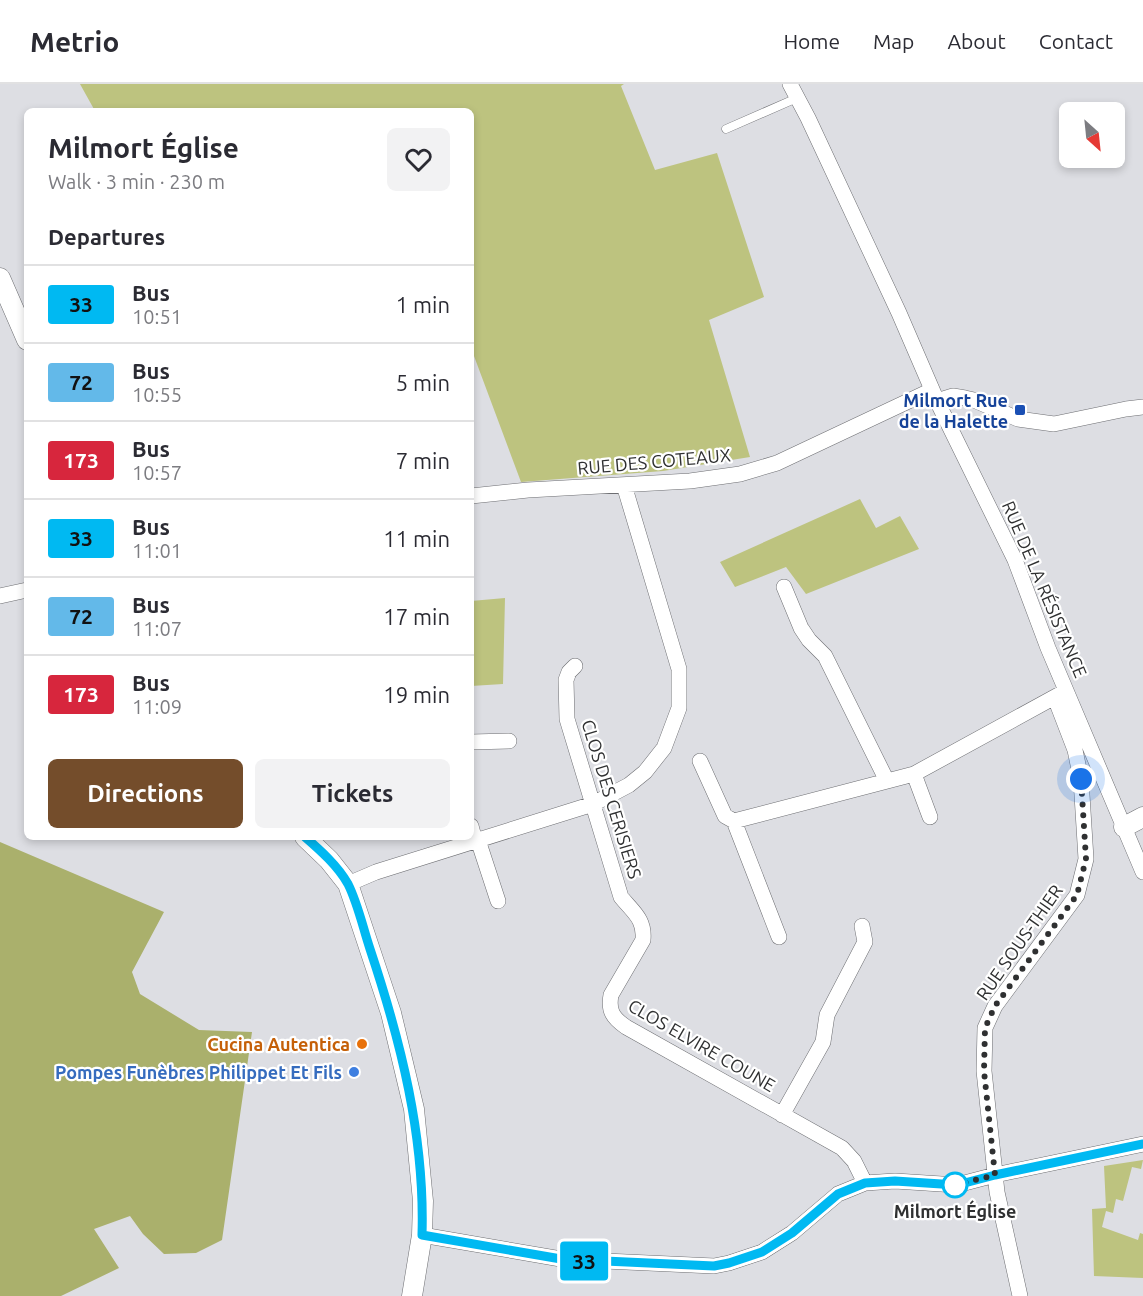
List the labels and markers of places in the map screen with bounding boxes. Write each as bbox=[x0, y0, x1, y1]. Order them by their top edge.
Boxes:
place label: Milmort Rue de la Halette bbox=[899, 390, 1008, 431]
marker: Milmort Rue de la Halette bbox=[1013, 403, 1027, 417]
place label: Cucina Autentica bbox=[207, 1034, 350, 1054]
marker: Cucina Autentica bbox=[355, 1037, 369, 1051]
place label: Pompes Funèbres Philippet Et Fils bbox=[55, 1062, 342, 1082]
marker: Pompes Funèbres Philippet Et Fils bbox=[347, 1065, 361, 1079]
marker: Milmort Église bbox=[942, 1172, 968, 1198]
place label: Milmort Église bbox=[894, 1200, 1016, 1221]

